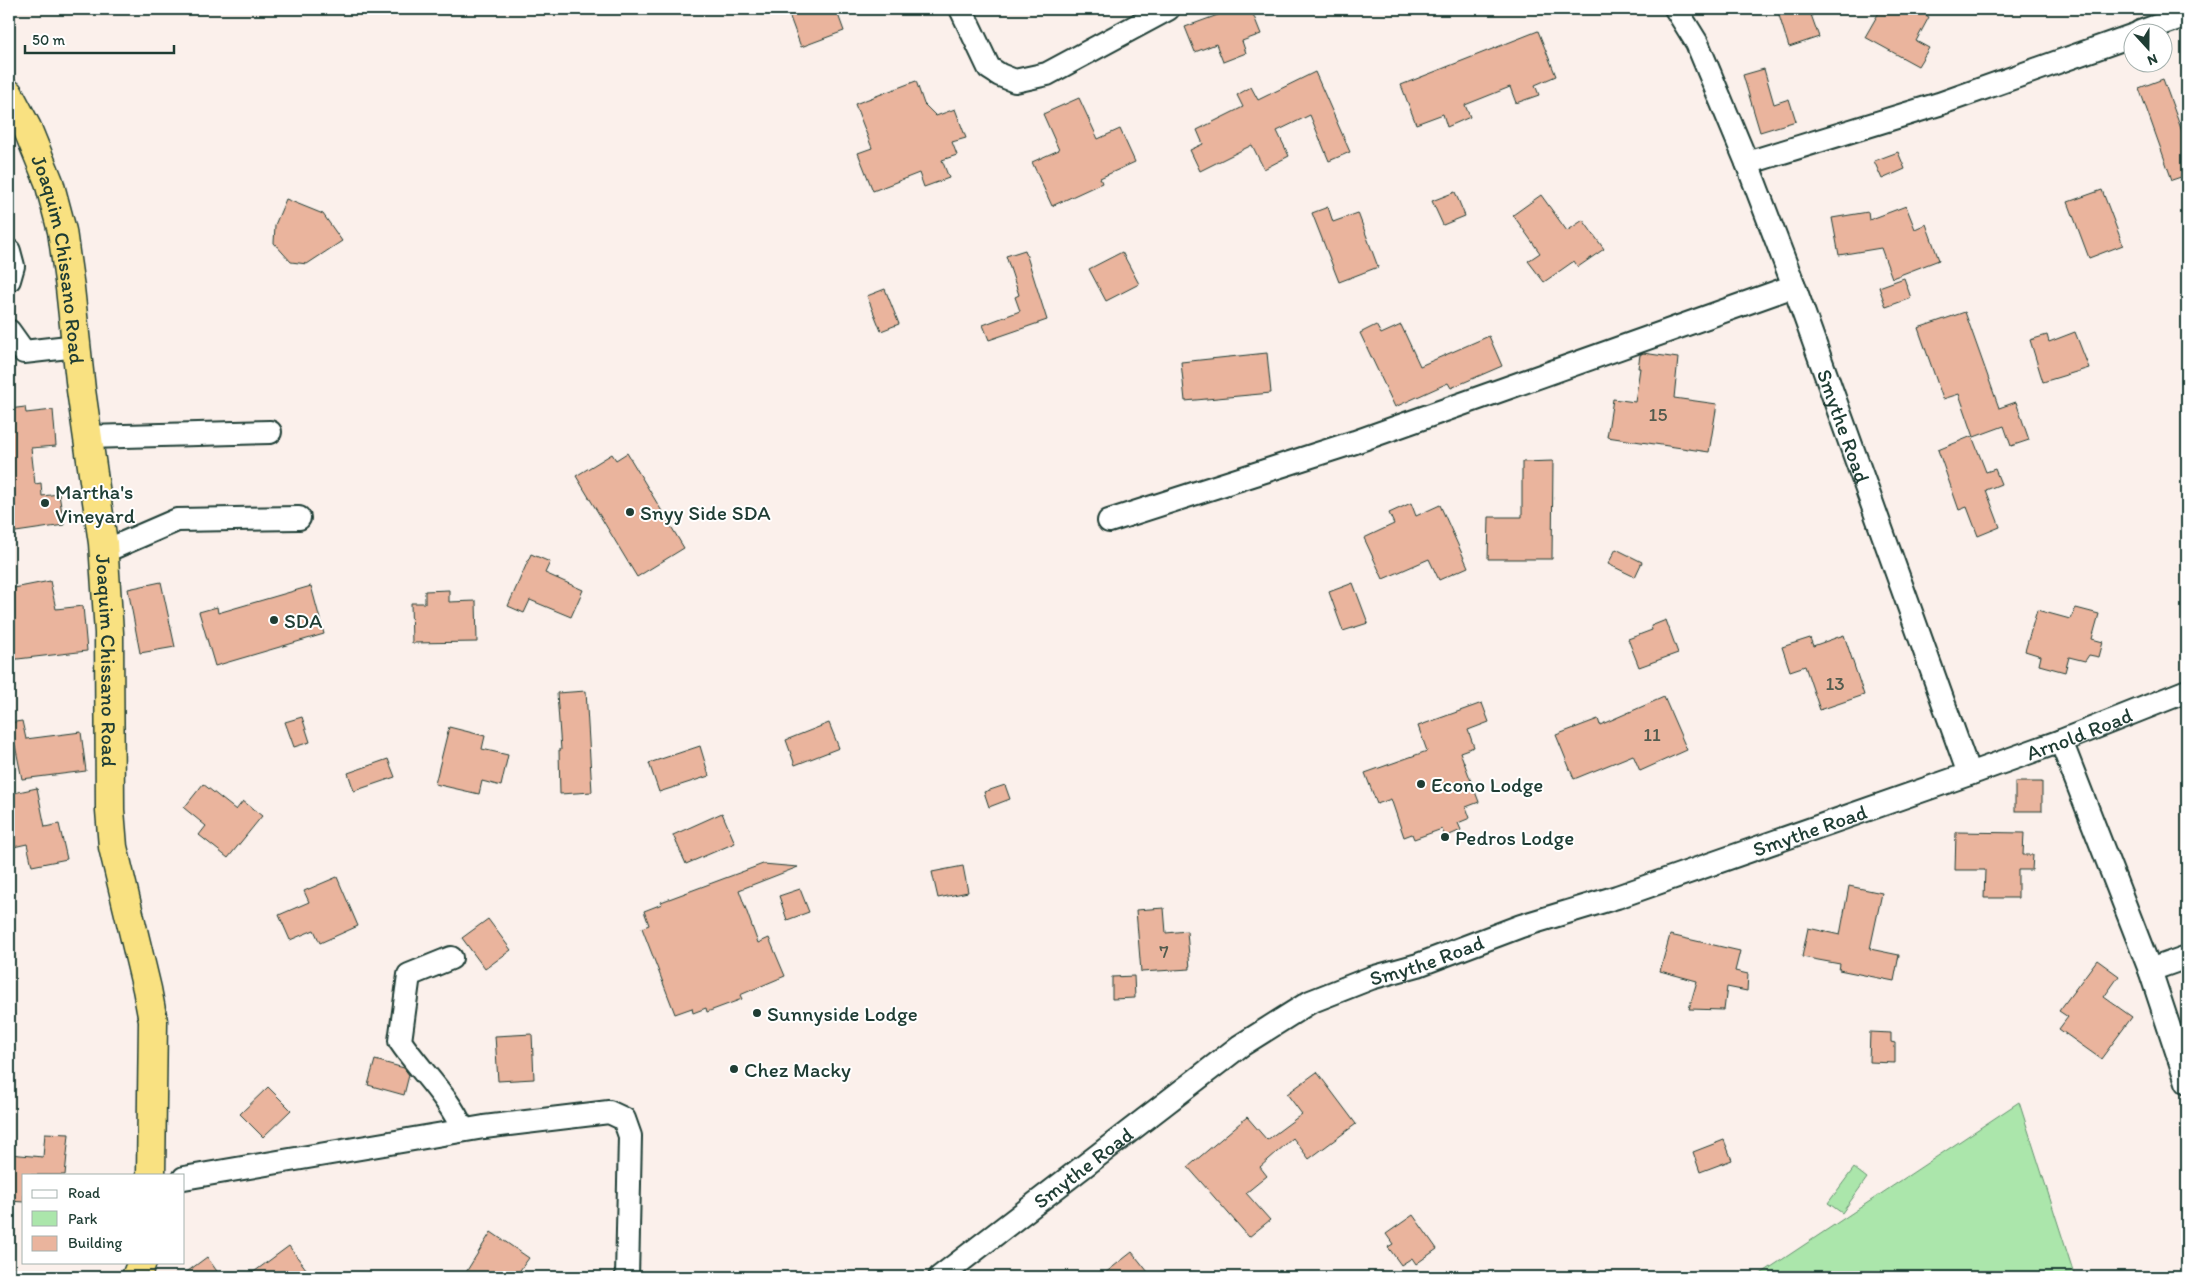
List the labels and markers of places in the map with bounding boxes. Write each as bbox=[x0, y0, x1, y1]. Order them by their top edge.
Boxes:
place label: Martha's Vineyard bbox=[55, 479, 136, 528]
marker: Martha's Vineyard bbox=[39, 497, 51, 509]
place label: Snyy Side SDA bbox=[640, 500, 771, 525]
marker: Snyy Side SDA bbox=[624, 506, 636, 518]
place label: SDA bbox=[284, 608, 323, 633]
marker: SDA bbox=[268, 614, 280, 626]
place label: Econo Lodge bbox=[1431, 772, 1543, 797]
marker: Econo Lodge bbox=[1415, 778, 1427, 790]
place label: Pedros Lodge bbox=[1455, 825, 1574, 850]
marker: Pedros Lodge bbox=[1439, 831, 1451, 843]
place label: Sunnyside Lodge bbox=[767, 1001, 918, 1026]
marker: Sunnyside Lodge bbox=[751, 1007, 763, 1019]
place label: Chez Macky bbox=[744, 1057, 851, 1082]
marker: Chez Macky bbox=[728, 1063, 740, 1075]

